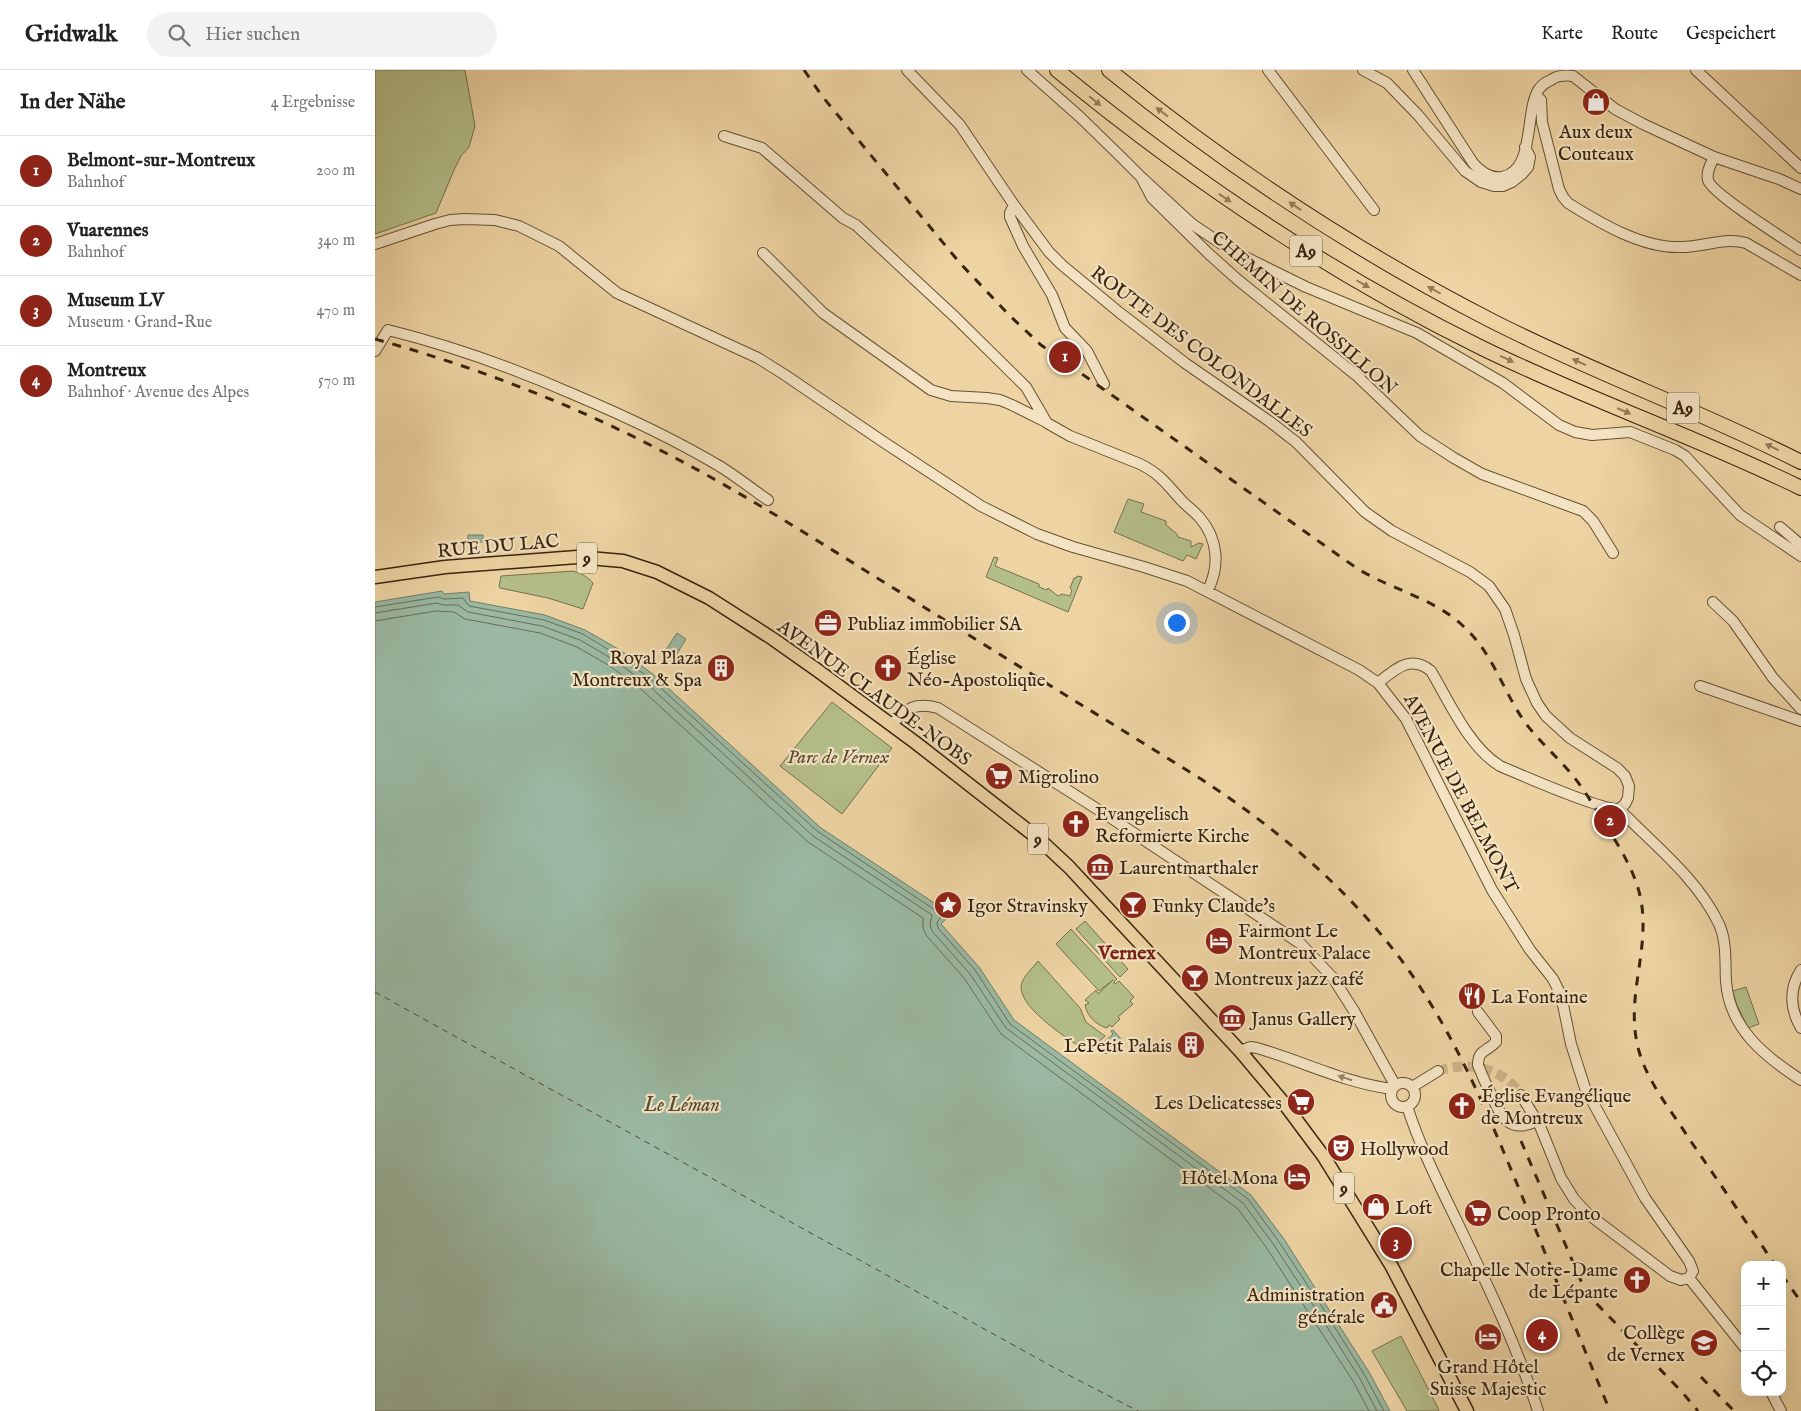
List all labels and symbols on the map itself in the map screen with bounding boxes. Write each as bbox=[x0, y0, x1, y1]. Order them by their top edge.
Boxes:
shop icon: Aux deux Couteaux bbox=[1581, 87, 1611, 117]
one-way arrow bbox=[1088, 96, 1101, 107]
one-way arrow bbox=[1155, 107, 1169, 117]
place label: Aux deux Couteaux bbox=[1558, 121, 1634, 167]
one-way arrow bbox=[1218, 193, 1232, 203]
one-way arrow bbox=[1288, 201, 1301, 211]
street label: CHEMIN DE ROSSILLON bbox=[1206, 226, 1402, 401]
road number: A9 bbox=[1290, 236, 1322, 267]
street label: ROUTE DES COLONDALLES bbox=[1085, 261, 1316, 444]
one-way arrow bbox=[1356, 280, 1369, 289]
one-way arrow bbox=[1427, 285, 1441, 294]
pin: 1 bbox=[1049, 338, 1081, 376]
one-way arrow bbox=[1500, 356, 1514, 364]
one-way arrow bbox=[1572, 358, 1586, 366]
road number: A9 bbox=[1667, 392, 1699, 423]
one-way arrow bbox=[1617, 408, 1631, 416]
one-way arrow bbox=[1765, 443, 1779, 451]
street label: RUE DU LAC bbox=[436, 530, 560, 564]
road number: 9 bbox=[577, 542, 597, 573]
office icon: Publiaz immobilier SA bbox=[813, 608, 843, 638]
your location bbox=[1164, 610, 1190, 636]
place label: Publiaz immobilier SA bbox=[847, 613, 1023, 637]
street label: AVENUE CLAUDE-NOBS bbox=[771, 615, 975, 772]
place label: Église Néo-Apostolique bbox=[907, 646, 1046, 693]
place label: Royal Plaza Montreux & Spa bbox=[572, 647, 703, 693]
building icon: Royal Plaza Montreux & Spa bbox=[706, 653, 736, 683]
church icon: Église Néo-Apostolique bbox=[873, 653, 903, 683]
street label: AVENUE DE BELMONT bbox=[1397, 689, 1523, 898]
park label: Parc de Vernex bbox=[787, 746, 890, 770]
supermarket icon: Migrolino bbox=[984, 761, 1014, 791]
place label: Migrolino bbox=[1018, 766, 1099, 790]
pin: 2 bbox=[1594, 802, 1626, 840]
place label: Evangelisch Reformierte Kirche bbox=[1095, 803, 1250, 849]
church icon: Evangelisch Reformierte Kirche bbox=[1061, 809, 1091, 839]
road number: 9 bbox=[1028, 824, 1048, 854]
museum icon: Laurentmarthaler bbox=[1085, 852, 1115, 882]
place label: Laurentmarthaler bbox=[1119, 857, 1258, 881]
place icon: Igor Stravinsky bbox=[933, 890, 963, 920]
bar icon: Funky Claude's bbox=[1118, 890, 1148, 920]
place label: Igor Stravinsky bbox=[967, 895, 1088, 919]
place label: Funky Claude's bbox=[1152, 895, 1275, 919]
place label: Fairmont Le Montreux Palace bbox=[1238, 920, 1371, 966]
hotel icon: Fairmont Le Montreux Palace bbox=[1204, 926, 1234, 956]
district label: Vernex bbox=[1097, 941, 1156, 966]
bar icon: Montreux jazz café bbox=[1180, 963, 1210, 993]
place label: Montreux jazz café bbox=[1214, 968, 1364, 992]
restaurant icon: La Fontaine bbox=[1457, 981, 1487, 1011]
place label: La Fontaine bbox=[1491, 986, 1588, 1010]
museum icon: Janus Gallery bbox=[1217, 1003, 1247, 1033]
place label: Janus Gallery bbox=[1249, 1008, 1356, 1032]
building icon: LePetit Palais bbox=[1176, 1030, 1206, 1060]
place label: LePetit Palais bbox=[1064, 1035, 1172, 1059]
one-way arrow bbox=[1337, 1074, 1352, 1082]
place label: Église Evangélique de Montreux bbox=[1481, 1084, 1632, 1131]
supermarket icon: Les Delicatesses bbox=[1286, 1087, 1316, 1117]
church icon: Église Evangélique de Montreux bbox=[1447, 1091, 1477, 1121]
place label: Les Delicatesses bbox=[1154, 1092, 1282, 1116]
water label: Le Léman bbox=[643, 1093, 720, 1118]
theatre icon: Hollywood bbox=[1326, 1133, 1356, 1163]
place label: Hollywood bbox=[1360, 1138, 1450, 1162]
hotel icon: Hôtel Mona bbox=[1282, 1162, 1312, 1192]
place label: Hôtel Mona bbox=[1181, 1167, 1279, 1191]
road number: 9 bbox=[1334, 1172, 1354, 1204]
shop icon: Loft bbox=[1361, 1192, 1391, 1222]
place label: Loft bbox=[1395, 1197, 1433, 1221]
supermarket icon: Coop Pronto bbox=[1463, 1198, 1493, 1228]
place label: Coop Pronto bbox=[1497, 1203, 1600, 1227]
pin: 3 bbox=[1380, 1224, 1412, 1262]
place label: Chapelle Notre-Dame de Lépante bbox=[1440, 1259, 1618, 1305]
church icon: Chapelle Notre-Dame de Lépante bbox=[1622, 1265, 1652, 1295]
place label: Administration générale bbox=[1246, 1284, 1365, 1330]
public building icon: Administration générale bbox=[1369, 1290, 1399, 1320]
pin: 4 bbox=[1526, 1316, 1558, 1354]
hotel icon: Grand Hôtel Suisse Majestic bbox=[1473, 1322, 1503, 1352]
place label: Collège de Vernex bbox=[1607, 1322, 1685, 1368]
school or university icon: Collège de Vernex bbox=[1689, 1328, 1719, 1358]
place label: Grand Hôtel Suisse Majestic bbox=[1430, 1356, 1546, 1402]

